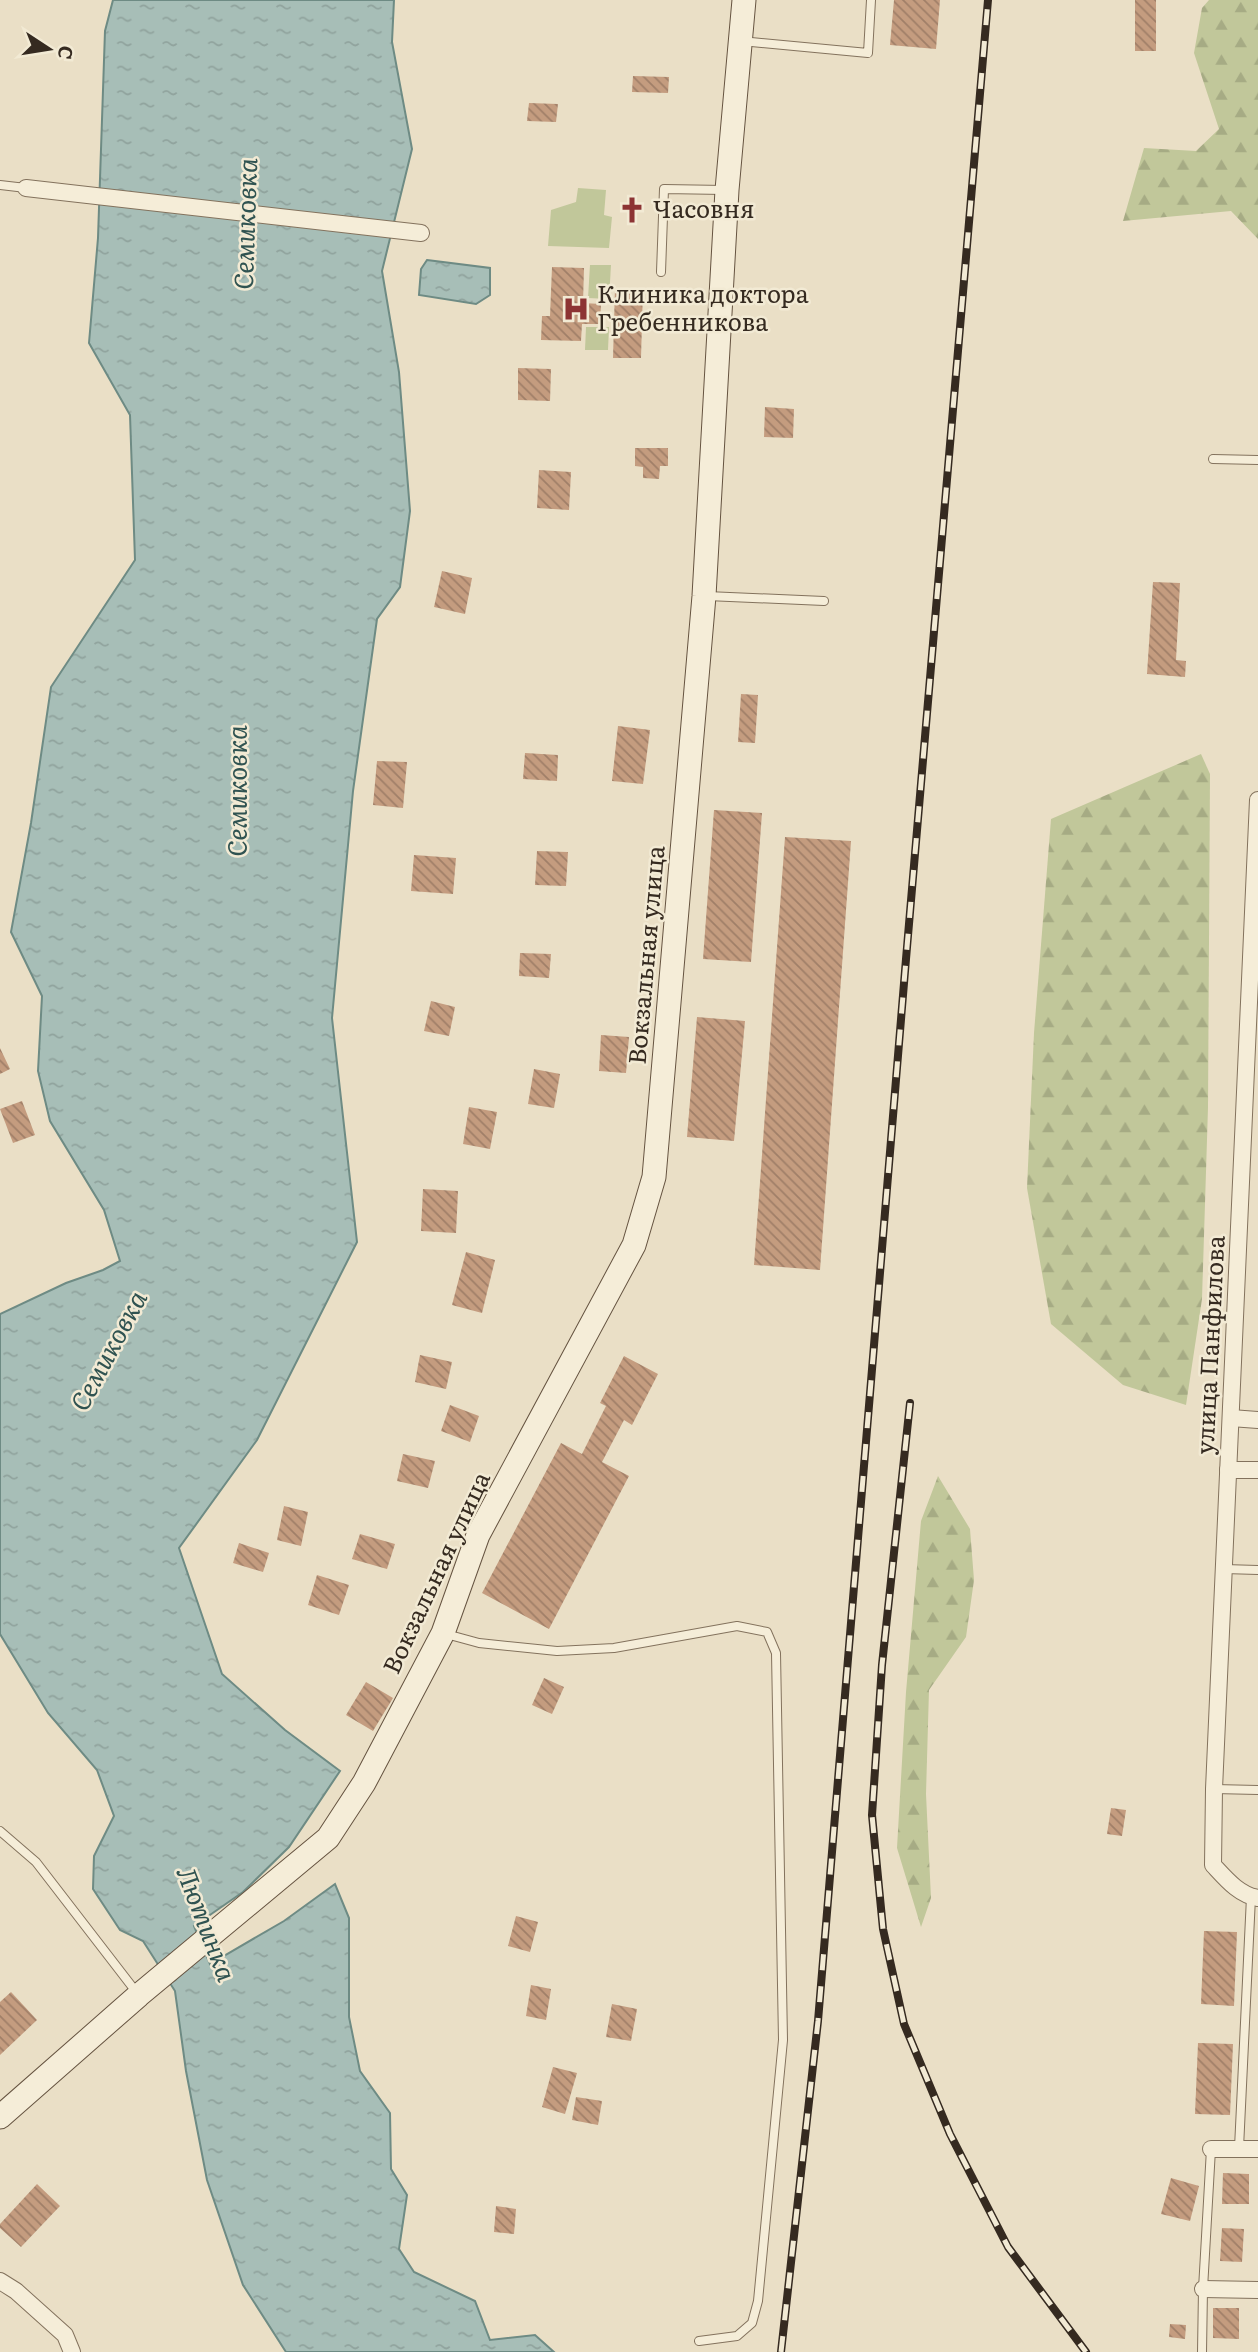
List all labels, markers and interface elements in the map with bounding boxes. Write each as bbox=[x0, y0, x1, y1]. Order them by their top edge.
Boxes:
north arrow bbox=[14, 14, 84, 84]
text: С bbox=[52, 43, 82, 62]
water label: Семиковка bbox=[222, 157, 265, 290]
place label: Часовня bbox=[653, 190, 754, 225]
church icon: Часовня bbox=[617, 195, 647, 225]
place label: Клиника доктора Гребенникова bbox=[597, 275, 809, 338]
hospital icon: Клиника доктора Гребенникова bbox=[561, 294, 591, 324]
water label: Семиковка bbox=[216, 725, 255, 857]
street label: Вокзальная улица bbox=[618, 844, 672, 1066]
street label: улица Панфилова bbox=[1185, 1234, 1232, 1455]
water label: Семиковка bbox=[59, 1282, 155, 1417]
street label: Вокзальная улица bbox=[372, 1465, 497, 1679]
water label: Лютинка bbox=[169, 1860, 248, 1986]

